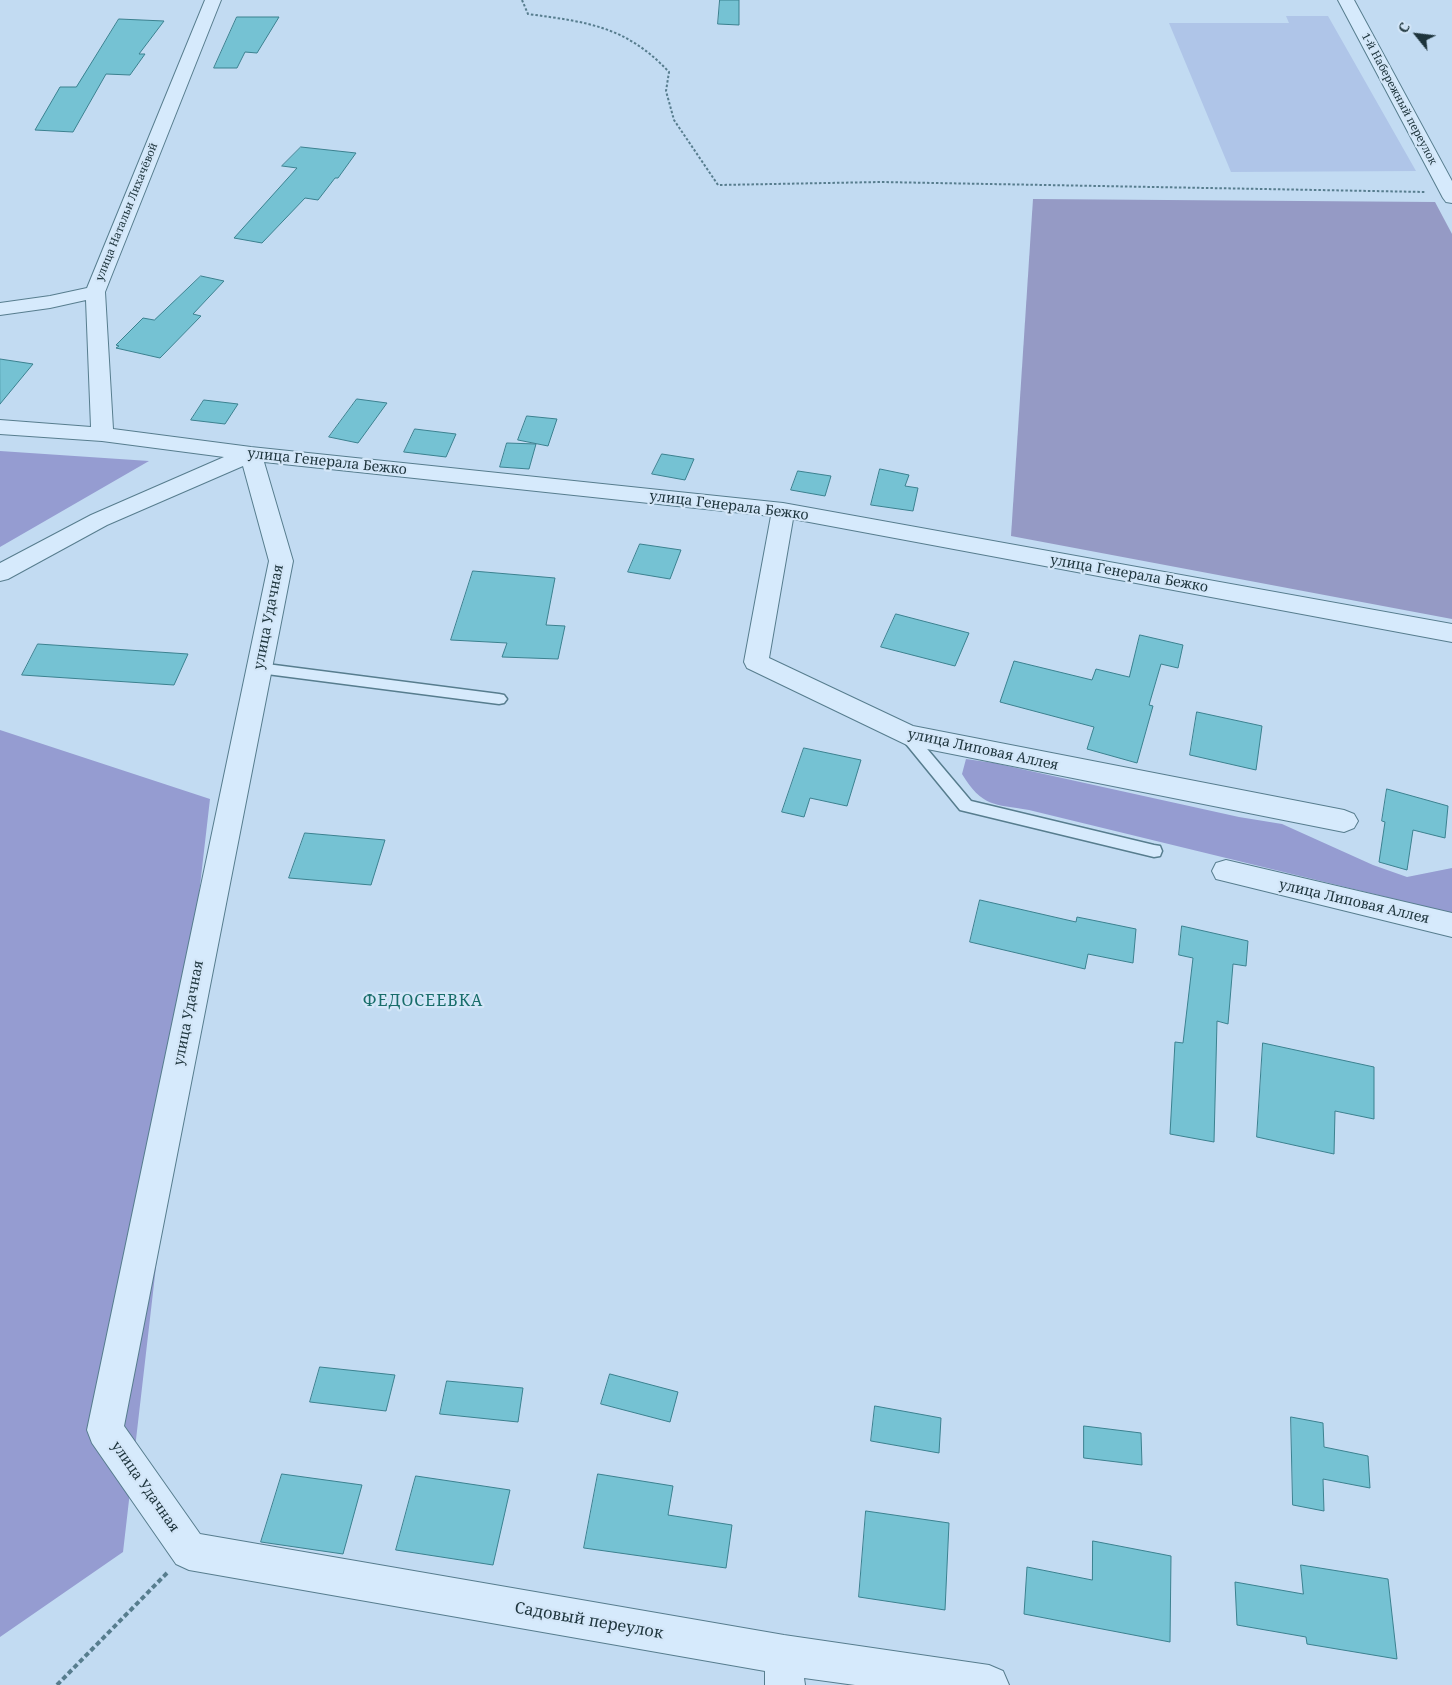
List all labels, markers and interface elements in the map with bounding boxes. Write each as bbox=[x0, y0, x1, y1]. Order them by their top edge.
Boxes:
north arrow bbox=[1392, 10, 1442, 60]
text: С bbox=[1393, 19, 1414, 36]
street label: 1-й Набережный переулок bbox=[1359, 31, 1439, 167]
street label: улица Натальи Лихачёвой bbox=[93, 141, 161, 283]
street label: улица Генерала Бежко bbox=[247, 445, 407, 479]
street label: улица Генерала Бежко bbox=[649, 488, 809, 524]
street label: улица Генерала Бежко bbox=[1049, 552, 1209, 596]
street label: улица Удачная bbox=[251, 563, 287, 671]
street label: улица Липовая Аллея bbox=[906, 726, 1060, 774]
street label: улица Липовая Аллея bbox=[1277, 877, 1431, 927]
street label: улица Удачная bbox=[171, 959, 207, 1067]
district label: ФЕДОСЕЕВКА bbox=[362, 991, 484, 1011]
street label: улица Удачная bbox=[107, 1438, 183, 1536]
street label: Садовый переулок bbox=[513, 1598, 665, 1644]

